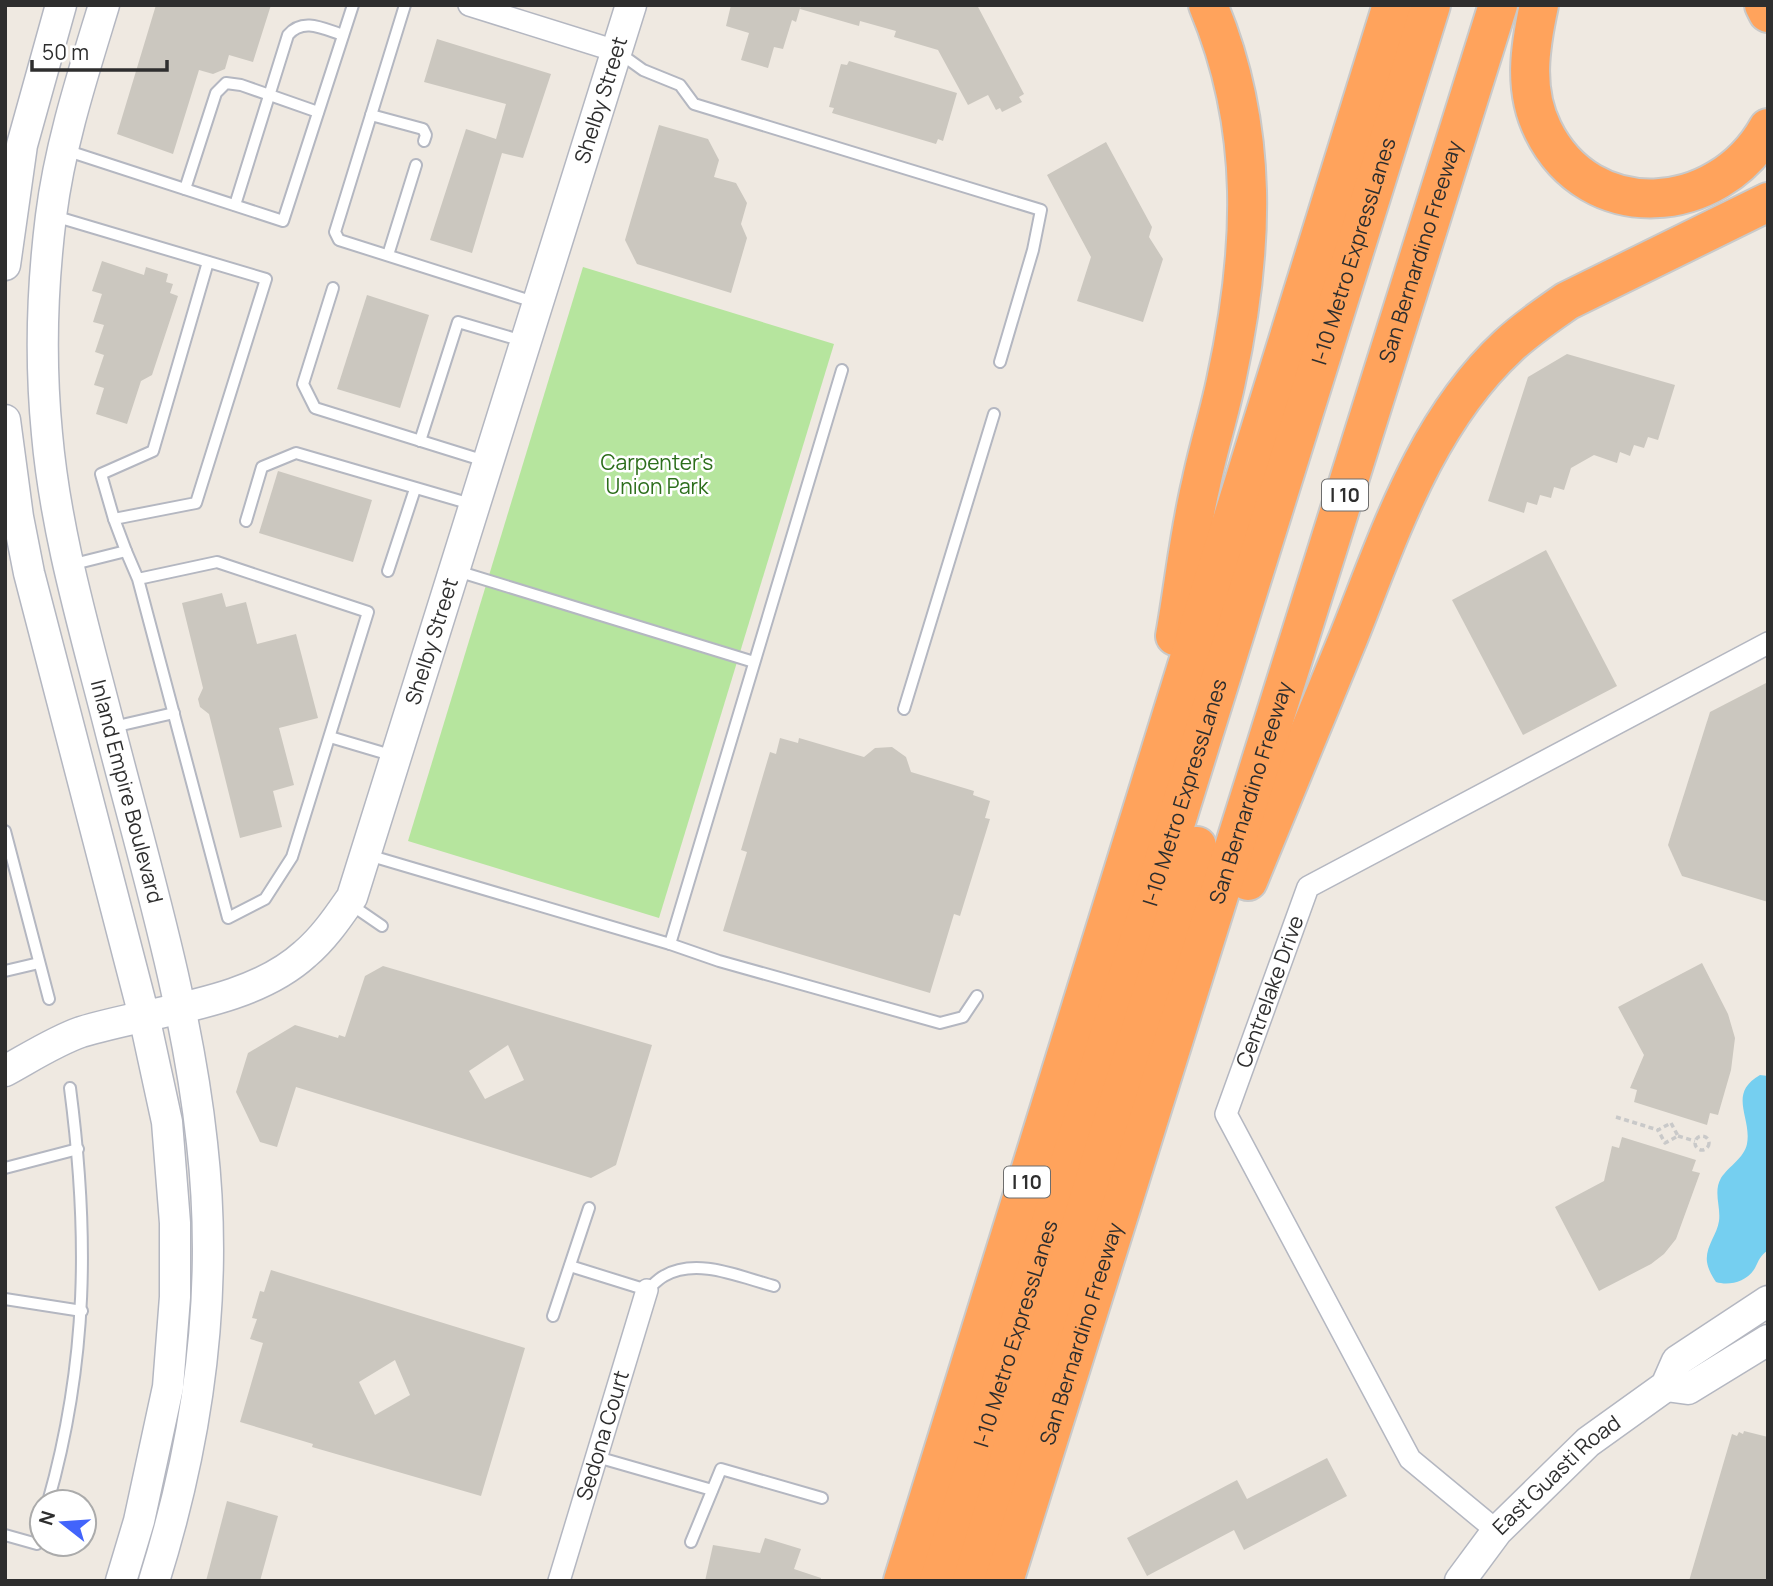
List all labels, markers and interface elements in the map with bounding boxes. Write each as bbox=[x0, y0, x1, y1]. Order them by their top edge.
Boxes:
scale bar bbox=[32, 28, 166, 72]
street label: Shelby Street bbox=[567, 33, 633, 167]
text: 50 m bbox=[42, 38, 89, 66]
street label: I-10 Metro ExpressLanes bbox=[1305, 134, 1402, 368]
street label: San Bernardino Freeway bbox=[1372, 137, 1468, 366]
park label: Carpenter's Union Park bbox=[601, 448, 713, 500]
road number: I 10 bbox=[1322, 480, 1368, 510]
street label: Shelby Street bbox=[398, 574, 464, 708]
street label: I-10 Metro ExpressLanes bbox=[1136, 675, 1233, 909]
street label: Inland Empire Boulevard bbox=[85, 676, 170, 906]
street label: San Bernardino Freeway bbox=[1202, 678, 1298, 907]
street label: Centrelake Drive bbox=[1229, 911, 1310, 1071]
road number: I 10 bbox=[1004, 1166, 1050, 1198]
street label: I-10 Metro ExpressLanes bbox=[967, 1216, 1064, 1451]
street label: San Bernardino Freeway bbox=[1033, 1219, 1129, 1448]
street label: Sedona Court bbox=[569, 1367, 635, 1504]
street label: East Guasti Road bbox=[1486, 1408, 1626, 1541]
north arrow bbox=[28, 1488, 98, 1558]
text: N bbox=[32, 1508, 61, 1528]

